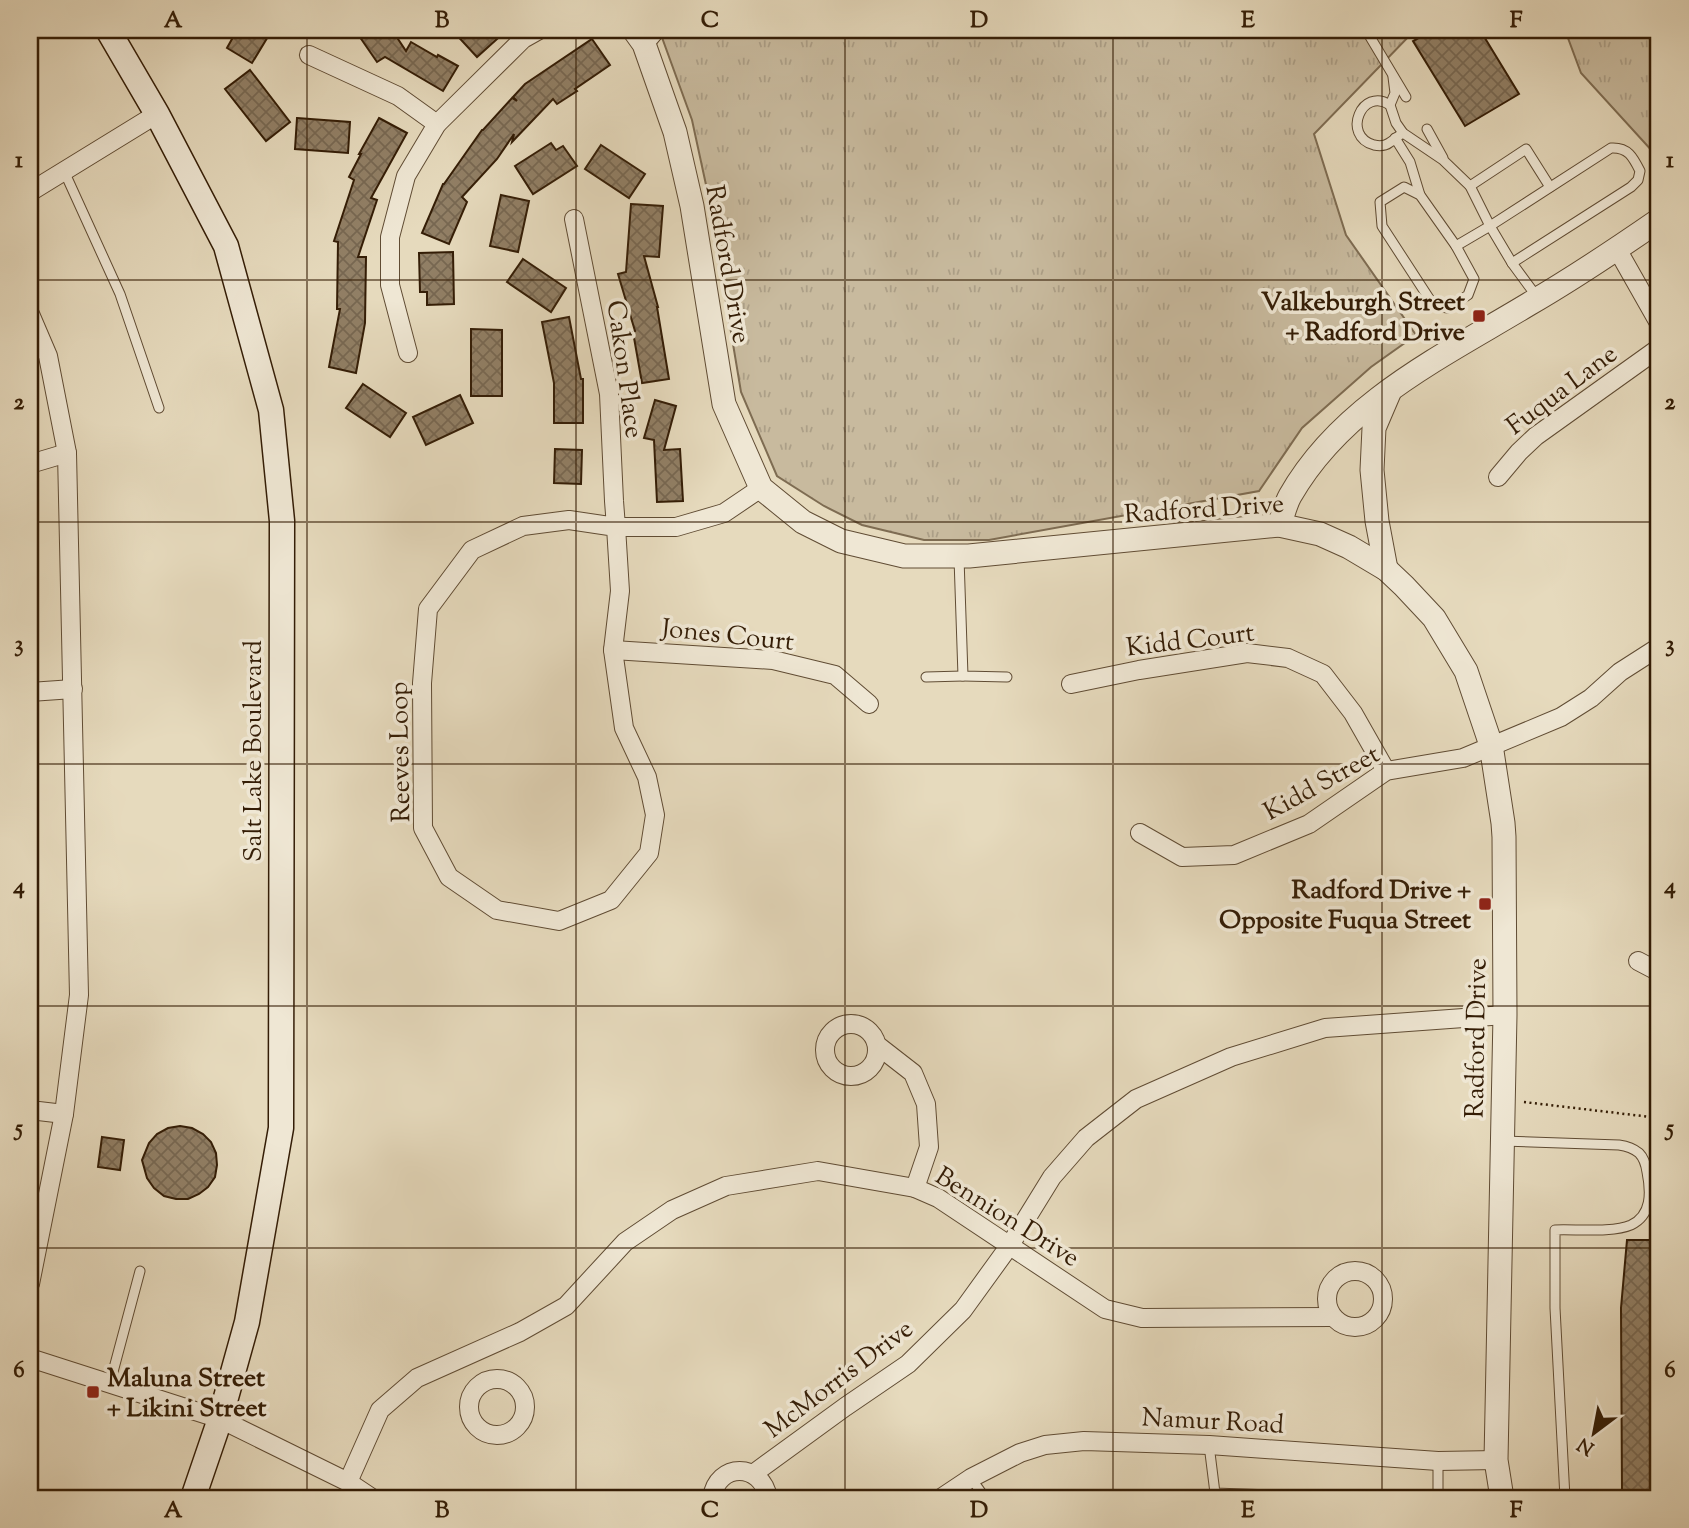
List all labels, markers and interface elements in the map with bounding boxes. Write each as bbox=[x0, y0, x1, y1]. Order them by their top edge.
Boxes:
text: A bbox=[164, 5, 183, 38]
text: B bbox=[435, 5, 450, 38]
text: C bbox=[701, 5, 719, 38]
text: D bbox=[970, 5, 988, 38]
text: E bbox=[1241, 5, 1255, 38]
text: F bbox=[1510, 5, 1523, 38]
text: 1 bbox=[15, 145, 23, 178]
text: 1 bbox=[1666, 145, 1674, 178]
street label: Radford Drive bbox=[694, 182, 759, 347]
place label: Valkeburgh Street + Radford Drive bbox=[1261, 285, 1465, 352]
street label: Cakon Place bbox=[596, 298, 652, 441]
marker: Valkeburgh Street + Radford Drive bbox=[1471, 308, 1487, 324]
street label: Fuqua Lane bbox=[1499, 337, 1626, 445]
text: 2 bbox=[14, 387, 25, 420]
text: 2 bbox=[1665, 387, 1676, 420]
street label: Radford Drive bbox=[1123, 486, 1285, 535]
street label: Jones Court bbox=[658, 611, 796, 662]
street label: Kidd Court bbox=[1124, 615, 1257, 668]
text: 3 bbox=[14, 629, 24, 662]
text: 3 bbox=[1665, 629, 1675, 662]
street label: Salt Lake Boulevard bbox=[236, 640, 273, 862]
street label: Reeves Loop bbox=[382, 681, 421, 823]
street label: Kidd Street bbox=[1257, 737, 1387, 831]
text: 4 bbox=[12, 871, 25, 904]
text: 4 bbox=[1663, 871, 1676, 904]
place label: Radford Drive + Opposite Fuqua Street bbox=[1219, 873, 1471, 940]
marker: Radford Drive + Opposite Fuqua Street bbox=[1477, 896, 1493, 912]
street label: Radford Drive bbox=[1458, 958, 1497, 1118]
text: 5 bbox=[13, 1113, 23, 1146]
text: 5 bbox=[1664, 1113, 1674, 1146]
street label: Bennion Drive bbox=[927, 1159, 1086, 1277]
street label: McMorris Drive bbox=[757, 1312, 922, 1448]
text: 6 bbox=[13, 1355, 25, 1388]
text: 6 bbox=[1664, 1355, 1676, 1388]
place label: Maluna Street + Likini Street bbox=[107, 1361, 266, 1428]
marker: Maluna Street + Likini Street bbox=[85, 1384, 101, 1400]
north arrow bbox=[1560, 1398, 1630, 1468]
street label: Namur Road bbox=[1141, 1400, 1285, 1445]
text: N bbox=[1573, 1430, 1600, 1461]
text: A bbox=[164, 1495, 183, 1528]
text: B bbox=[435, 1495, 450, 1528]
text: C bbox=[701, 1495, 719, 1528]
text: D bbox=[970, 1495, 988, 1528]
text: E bbox=[1241, 1495, 1255, 1528]
text: F bbox=[1510, 1495, 1523, 1528]

